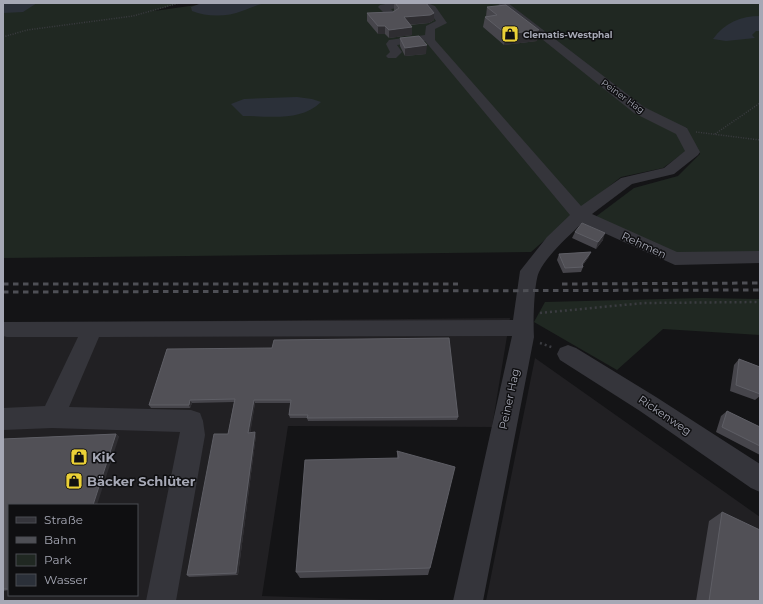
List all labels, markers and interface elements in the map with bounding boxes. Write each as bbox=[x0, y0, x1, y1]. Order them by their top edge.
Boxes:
shop icon: Clematis-Westphal bbox=[500, 24, 520, 44]
place label: Clematis-Westphal bbox=[523, 29, 613, 40]
street label: Peiner Hag bbox=[599, 77, 647, 115]
street label: Rehmen bbox=[619, 229, 669, 261]
street label: Peiner Hag bbox=[496, 367, 522, 431]
street label: Rickenweg bbox=[636, 392, 694, 438]
shop icon: KiK bbox=[69, 447, 89, 467]
place label: KiK bbox=[92, 449, 116, 465]
shop icon: Bäcker Schlüter bbox=[64, 471, 84, 491]
place label: Bäcker Schlüter bbox=[87, 473, 196, 489]
legend bbox=[8, 504, 138, 596]
text: Straße bbox=[44, 512, 83, 527]
text: Bahn bbox=[44, 532, 76, 547]
text: Park bbox=[44, 552, 72, 567]
text: Wasser bbox=[44, 572, 88, 587]

